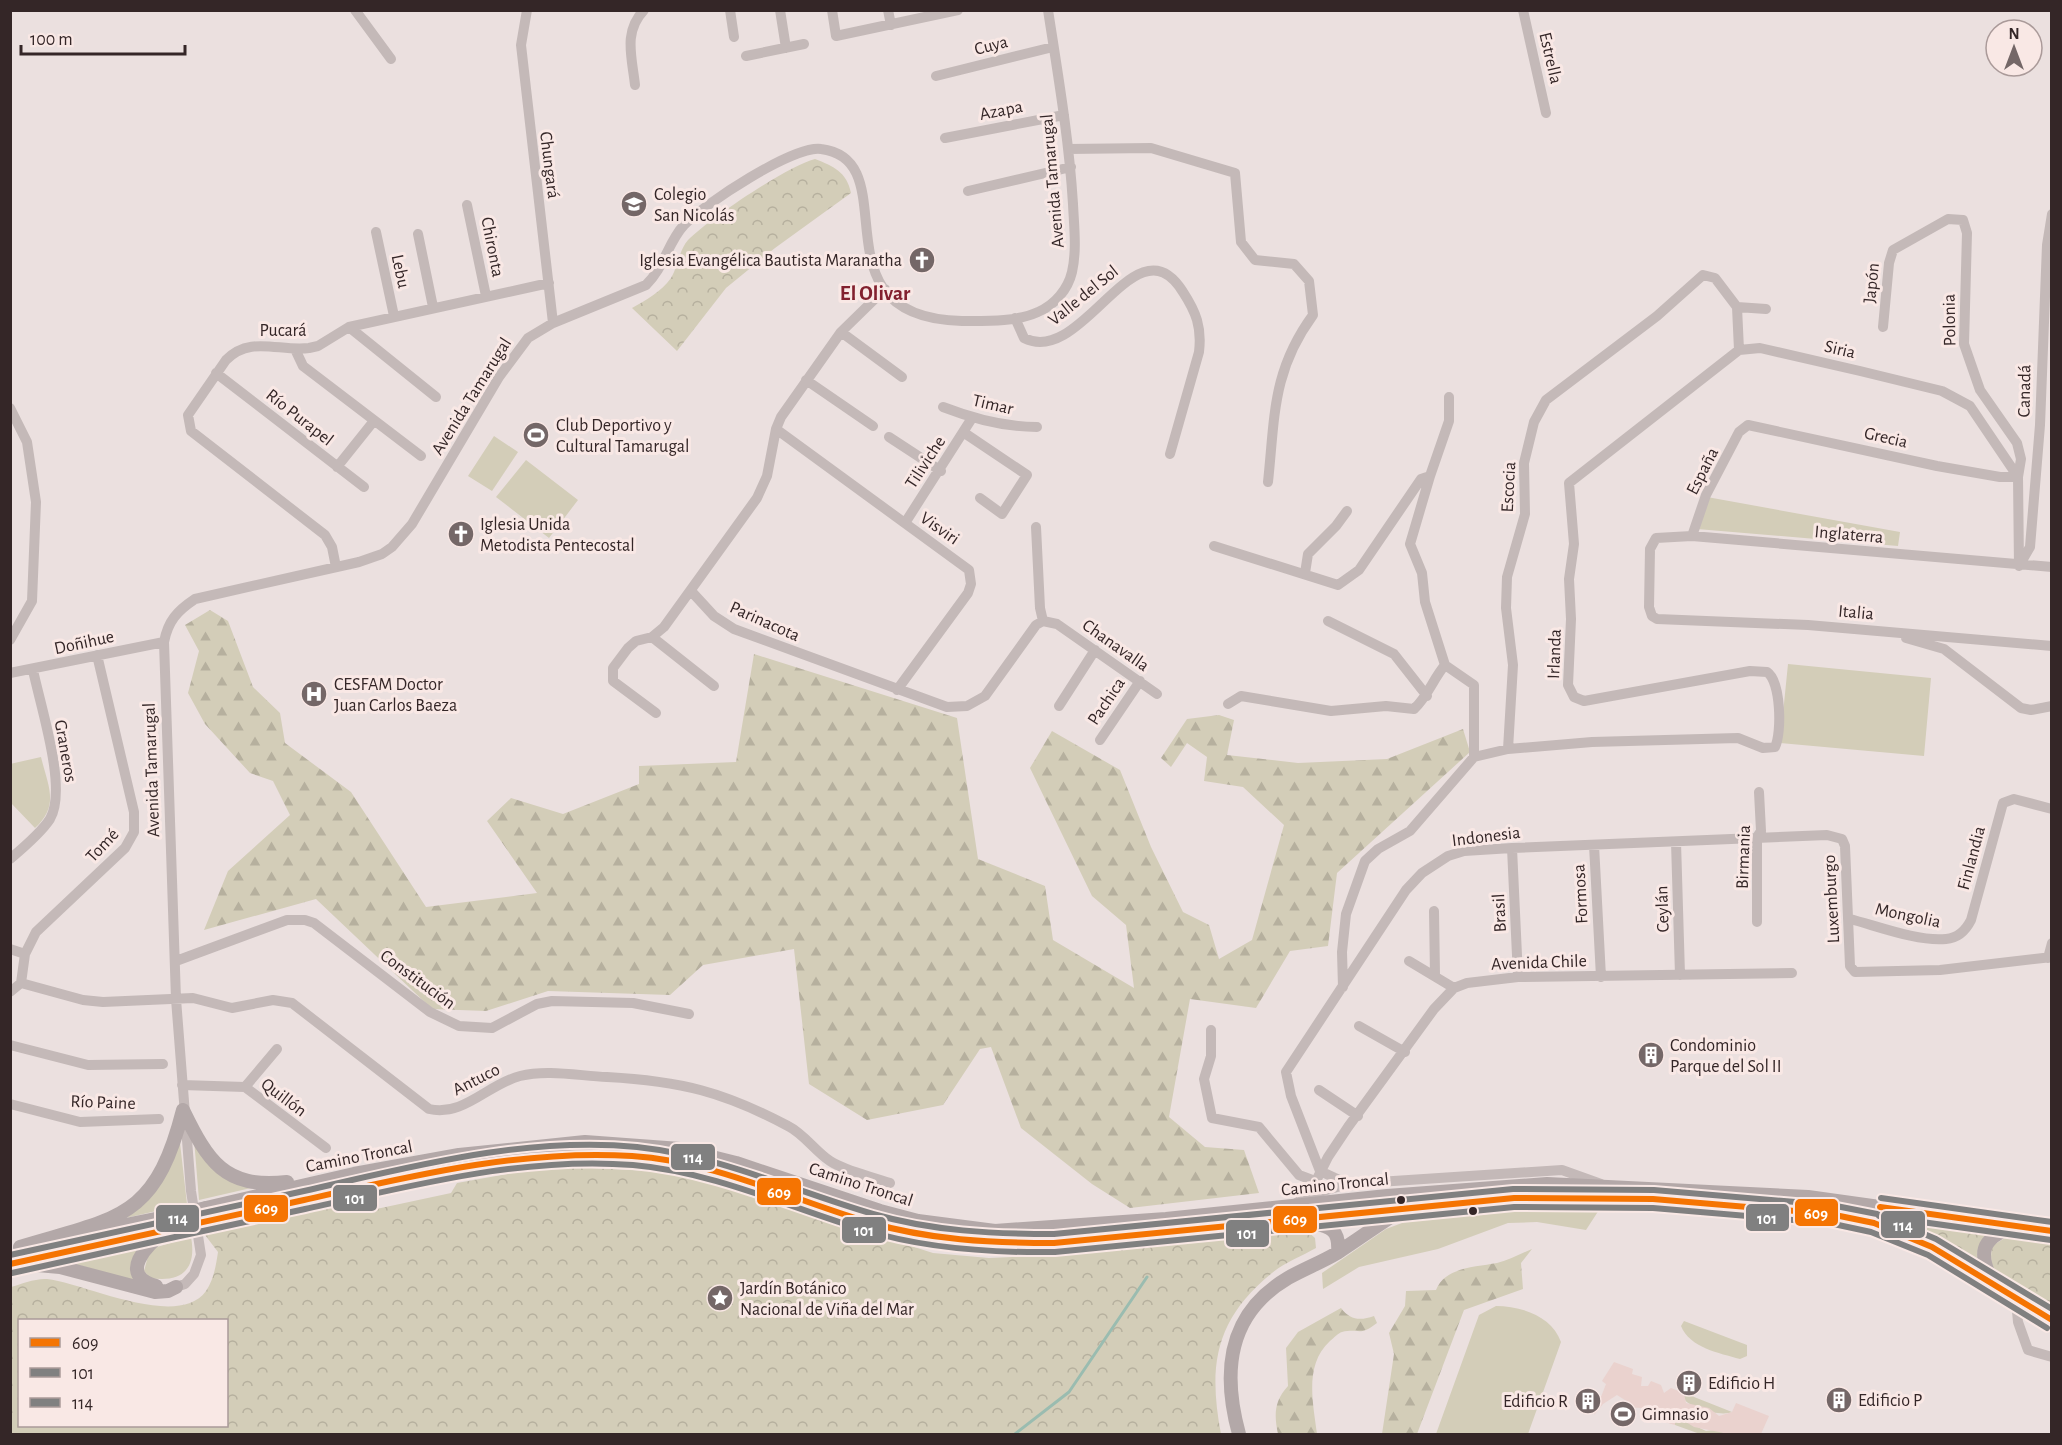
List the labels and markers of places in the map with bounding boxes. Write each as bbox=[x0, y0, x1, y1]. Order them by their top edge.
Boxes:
place label: Colegio San Nicolás bbox=[654, 186, 734, 225]
school or university icon: Colegio San Nicolás bbox=[619, 189, 649, 219]
church icon: Iglesia Evangélica Bautista Maranatha bbox=[907, 245, 937, 275]
place label: Iglesia Evangélica Bautista Maranatha bbox=[639, 252, 902, 270]
place label: Club Deportivo y Cultural Tamarugal bbox=[556, 417, 689, 456]
sports icon: Club Deportivo y Cultural Tamarugal bbox=[521, 420, 551, 450]
place label: Iglesia Unida Metodista Pentecostal bbox=[480, 516, 635, 555]
church icon: Iglesia Unida Metodista Pentecostal bbox=[446, 519, 476, 549]
place label: CESFAM Doctor Juan Carlos Baeza bbox=[334, 676, 457, 715]
hospital icon: CESFAM Doctor Juan Carlos Baeza bbox=[299, 679, 329, 709]
place label: Condominio Parque del Sol II bbox=[1670, 1037, 1782, 1076]
building icon: Condominio Parque del Sol II bbox=[1636, 1040, 1666, 1070]
unlabelled marker bbox=[1395, 1194, 1407, 1206]
unlabelled marker bbox=[1467, 1205, 1479, 1217]
place label: Jardín Botánico Nacional de Viña del Mar bbox=[740, 1280, 914, 1319]
place icon: Jardín Botánico Nacional de Viña del Mar bbox=[705, 1283, 735, 1313]
building icon: Edificio H bbox=[1674, 1368, 1704, 1398]
place label: Edificio H bbox=[1708, 1375, 1775, 1393]
building icon: Edificio P bbox=[1824, 1385, 1854, 1415]
building icon: Edificio R bbox=[1573, 1386, 1603, 1416]
place label: Edificio P bbox=[1858, 1392, 1922, 1410]
place label: Edificio R bbox=[1503, 1393, 1568, 1411]
sports icon: Gimnasio bbox=[1608, 1399, 1638, 1429]
place label: Gimnasio bbox=[1642, 1406, 1709, 1424]

